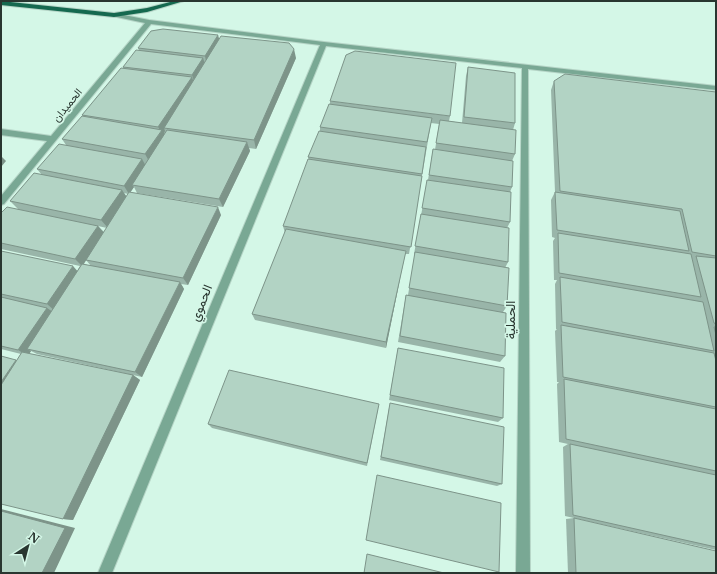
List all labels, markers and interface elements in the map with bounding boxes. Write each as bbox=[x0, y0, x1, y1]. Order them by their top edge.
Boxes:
street label: الحميدان bbox=[49, 85, 85, 125]
street label: الحموي bbox=[186, 282, 218, 325]
street label: الحملية bbox=[502, 301, 519, 339]
north arrow bbox=[8, 526, 48, 566]
text: N bbox=[26, 529, 43, 547]

